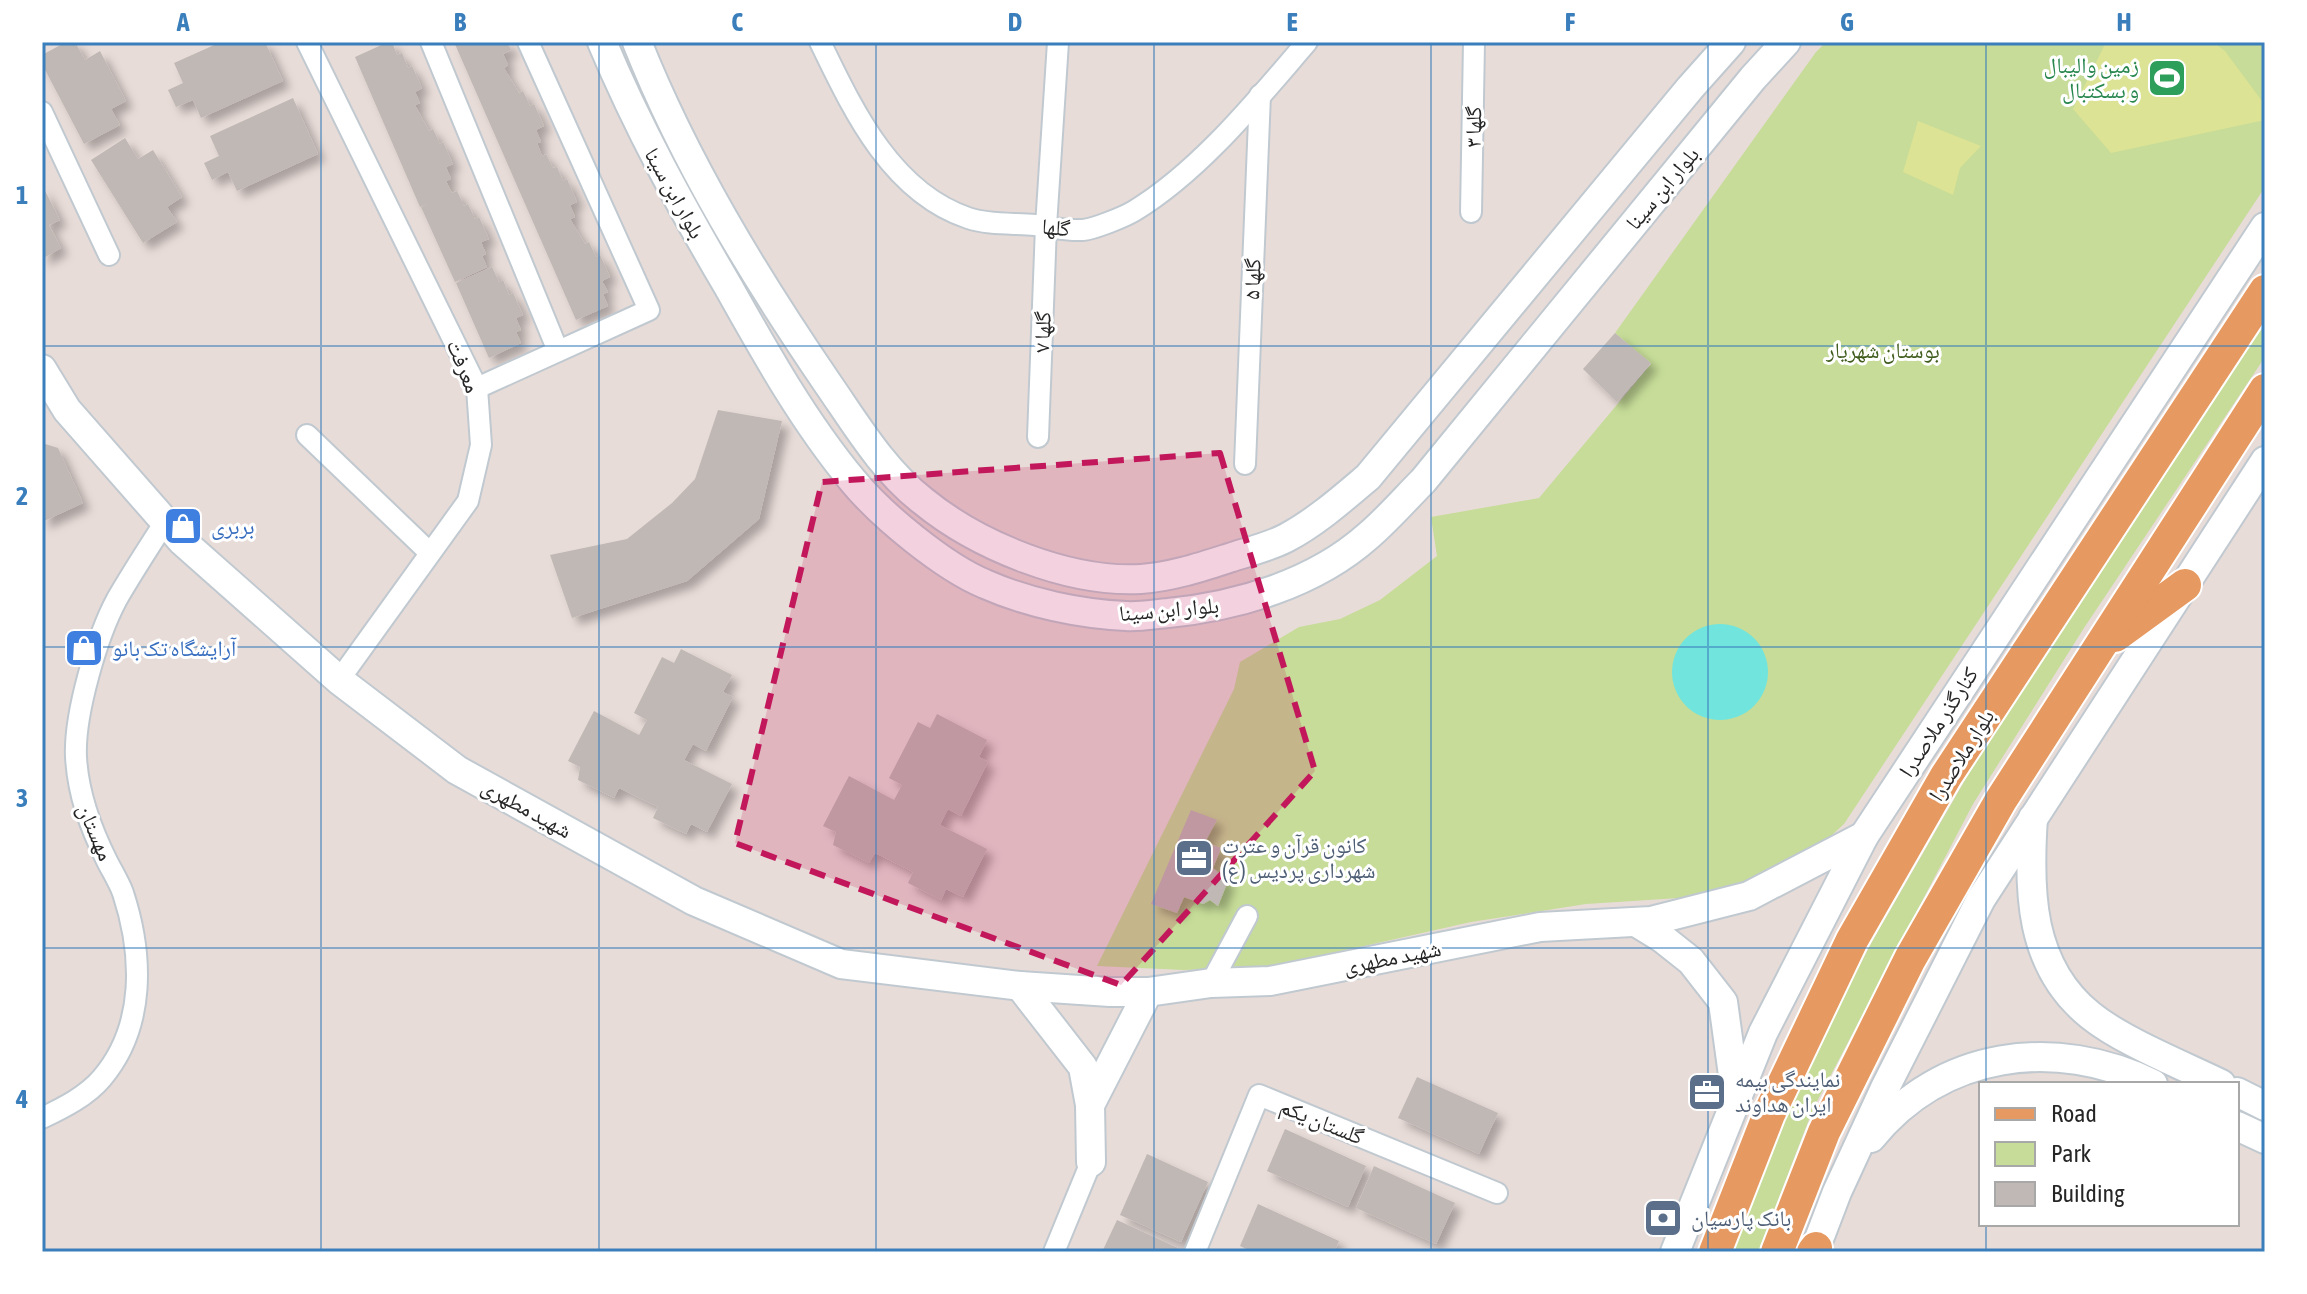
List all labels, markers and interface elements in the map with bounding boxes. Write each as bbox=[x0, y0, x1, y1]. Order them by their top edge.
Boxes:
text: A bbox=[176, 7, 190, 37]
text: B bbox=[454, 7, 467, 37]
text: C bbox=[731, 7, 743, 37]
text: D bbox=[1008, 7, 1022, 37]
text: E bbox=[1286, 7, 1298, 37]
text: F bbox=[1565, 7, 1576, 37]
text: G bbox=[1840, 7, 1854, 37]
text: H bbox=[2116, 7, 2132, 37]
place label: زمین والیبال و بسکتبال bbox=[2043, 52, 2139, 104]
sports icon: زمین والیبال و بسکتبال bbox=[2146, 57, 2188, 99]
street label: گلها ۳ bbox=[1460, 106, 1486, 148]
street label: بلوار ابن سینا bbox=[1620, 141, 1705, 235]
street label: بلوار ابن سینا bbox=[639, 143, 711, 244]
text: 1 bbox=[16, 180, 28, 210]
street label: گلها bbox=[1040, 213, 1072, 241]
street label: گلها ۵ bbox=[1238, 258, 1266, 300]
street label: گلها ۷ bbox=[1028, 311, 1056, 353]
street label: معرفت bbox=[442, 336, 486, 396]
park label: بوستان شهریار bbox=[1825, 337, 1940, 364]
text: 2 bbox=[16, 481, 28, 511]
shop icon: بربری bbox=[162, 505, 204, 547]
place label: بربری bbox=[211, 513, 254, 540]
street label: بلوار ابن سینا bbox=[1118, 592, 1220, 627]
shop icon: آرایشگاه تک بانو bbox=[63, 627, 105, 669]
place label: آرایشگاه تک بانو bbox=[112, 635, 237, 661]
street label: کنارگذر ملاصدرا bbox=[1893, 662, 1983, 782]
street label: بلوار ملاصدرا bbox=[1923, 704, 1999, 806]
street label: شهید مطهری bbox=[477, 773, 577, 844]
text: 3 bbox=[16, 783, 28, 813]
street label: مهستان bbox=[72, 800, 120, 865]
place label: کانون قرآن و عترت (ع) شهرداری پردیس bbox=[1222, 832, 1376, 884]
office icon: کانون قرآن و عترت (ع) شهرداری پردیس bbox=[1173, 837, 1215, 879]
street label: شهید مطهری bbox=[1341, 935, 1443, 980]
place label: نمایندگی بیمه ایران هداوند bbox=[1735, 1066, 1840, 1118]
office icon: نمایندگی بیمه ایران هداوند bbox=[1686, 1071, 1728, 1113]
legend bbox=[1979, 1082, 2239, 1226]
text: 4 bbox=[15, 1084, 28, 1114]
street label: گلستان یکم bbox=[1276, 1093, 1368, 1151]
text: Road bbox=[2051, 1100, 2097, 1127]
text: Park bbox=[2051, 1140, 2092, 1167]
text: Building bbox=[2051, 1180, 2125, 1207]
bank icon: بانک پارسیان bbox=[1642, 1197, 1684, 1239]
place label: بانک پارسیان bbox=[1691, 1205, 1791, 1232]

